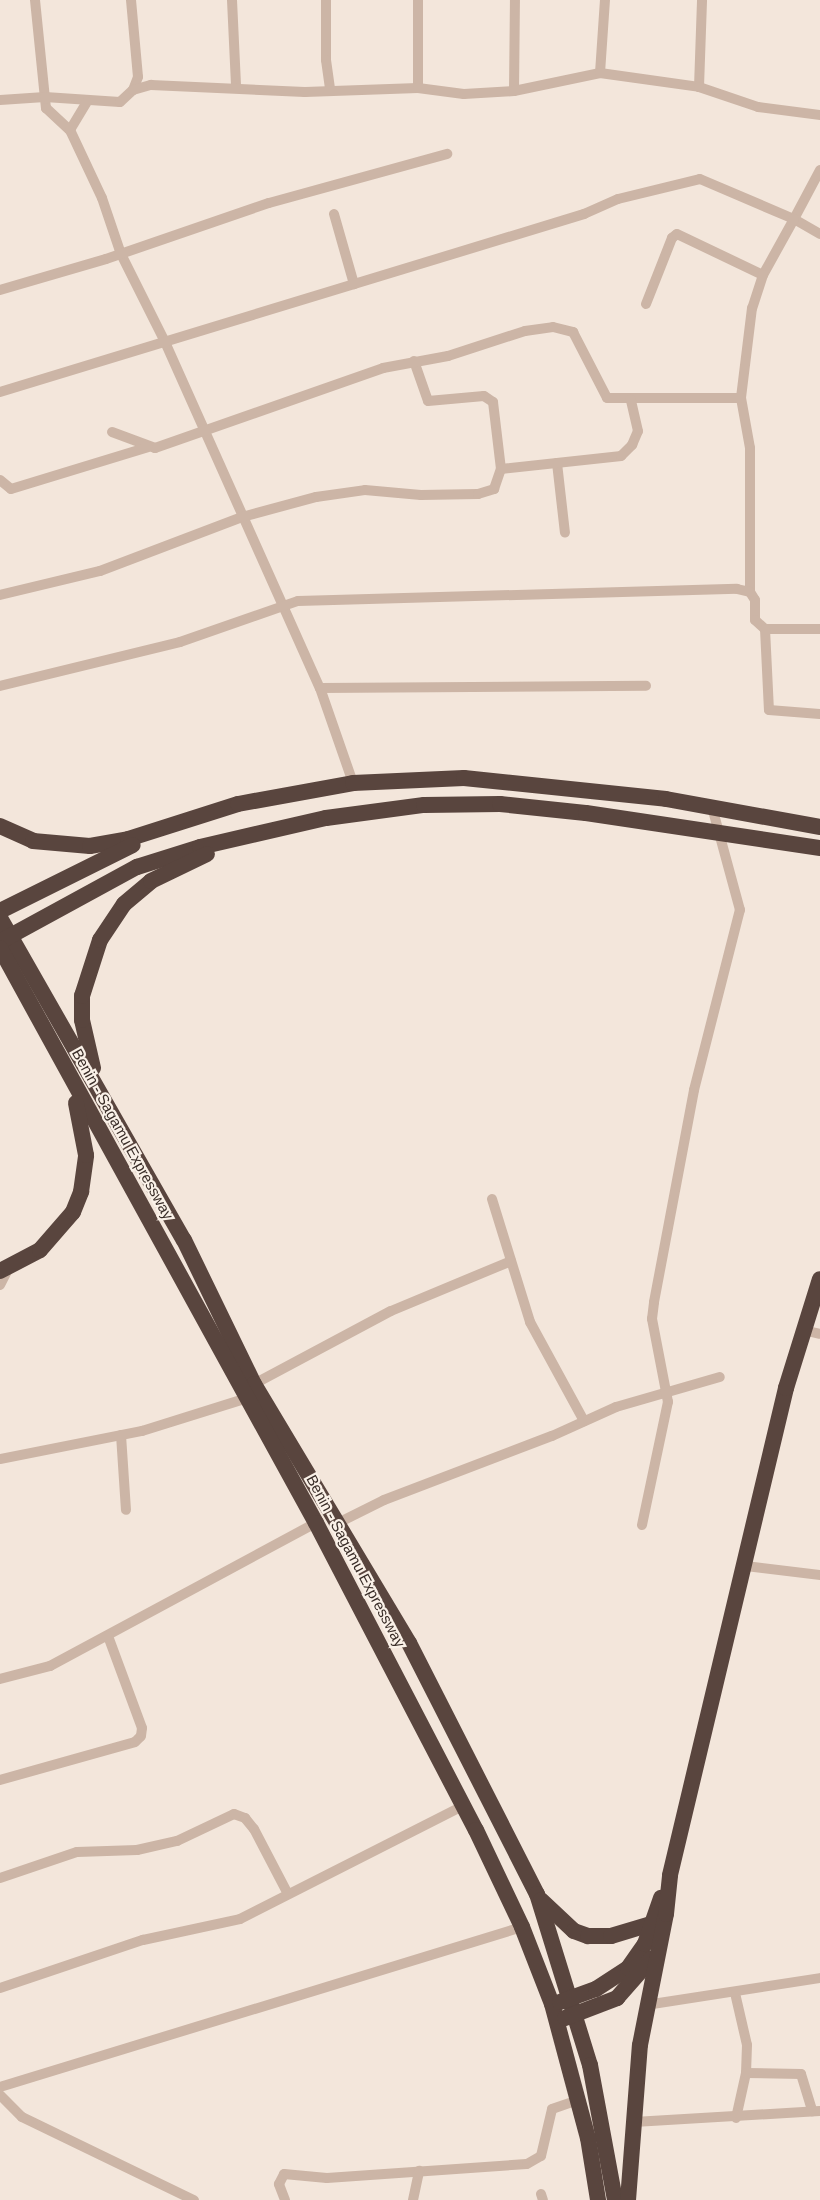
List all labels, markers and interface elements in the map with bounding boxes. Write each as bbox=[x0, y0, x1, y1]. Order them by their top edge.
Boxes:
street label: Benin - Sagamu Expressway bbox=[68, 1045, 178, 1223]
street label: Benin - Sagamu Expressway bbox=[303, 1472, 409, 1650]

